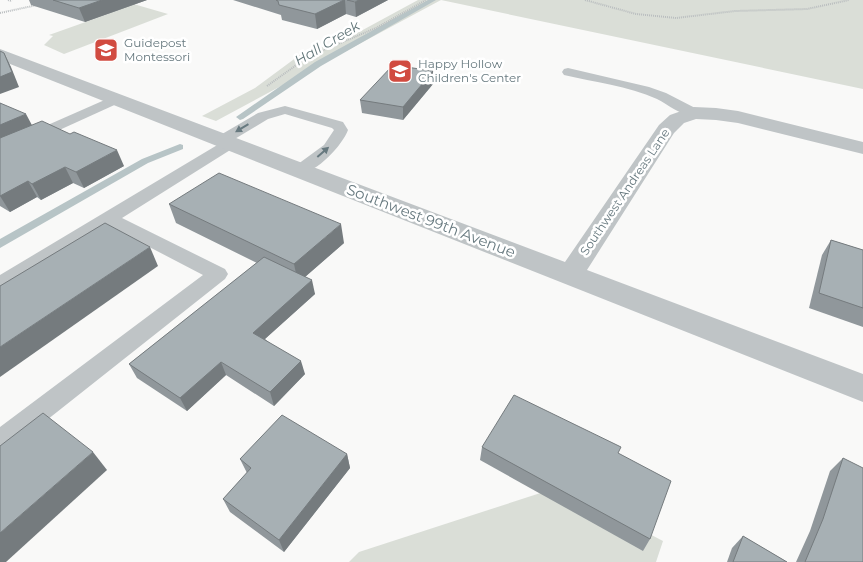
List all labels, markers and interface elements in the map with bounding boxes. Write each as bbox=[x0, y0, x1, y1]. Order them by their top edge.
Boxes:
water label: Hall Creek bbox=[291, 16, 363, 69]
place label: Guidepost Montessori bbox=[124, 35, 190, 64]
school or university icon: Guidepost Montessori bbox=[93, 37, 119, 63]
place label: Happy Hollow Children's Center bbox=[418, 56, 521, 85]
school or university icon: Happy Hollow Children's Center bbox=[387, 58, 413, 84]
one-way arrow bbox=[236, 124, 249, 133]
street label: Southwest Andreas Lane bbox=[577, 126, 673, 258]
one-way arrow bbox=[317, 147, 330, 158]
street label: Southwest 99th Avenue bbox=[344, 180, 518, 262]

